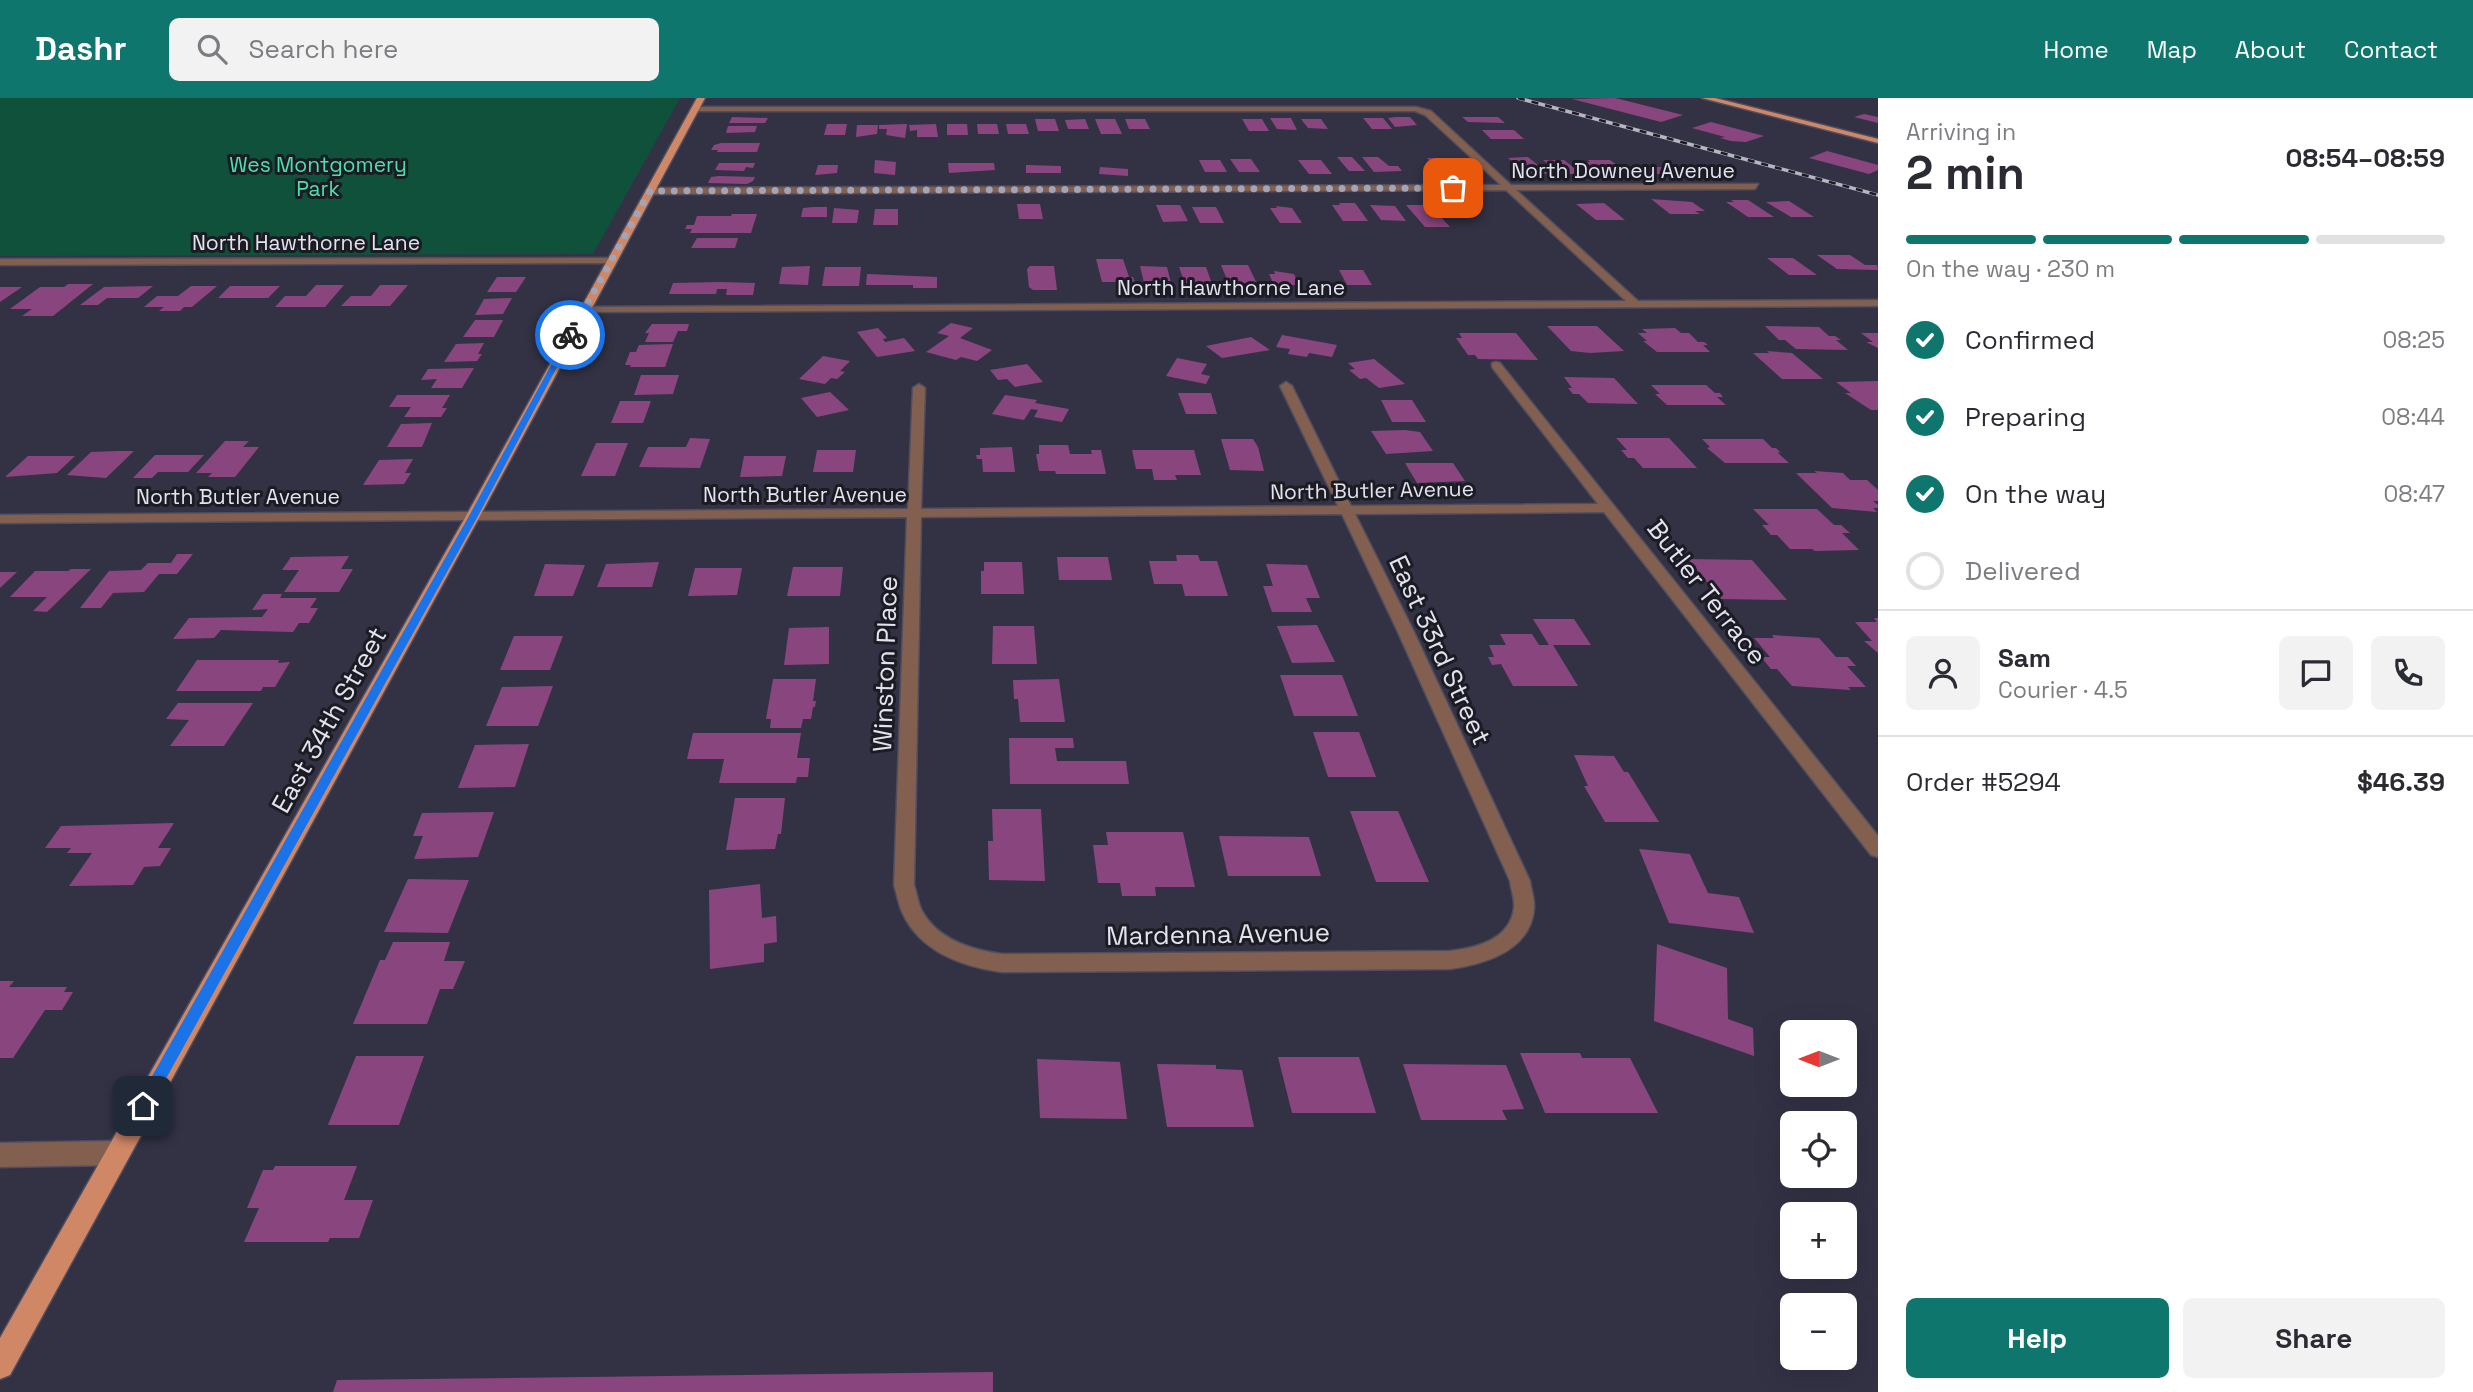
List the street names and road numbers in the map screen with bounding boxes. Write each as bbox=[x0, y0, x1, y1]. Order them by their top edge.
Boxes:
street label: North Downey Avenue bbox=[1511, 157, 1735, 184]
street label: North Hawthorne Lane bbox=[192, 229, 420, 256]
street label: North Hawthorne Lane bbox=[1117, 274, 1345, 301]
street label: North Butler Avenue bbox=[1270, 475, 1474, 505]
street label: North Butler Avenue bbox=[703, 481, 907, 508]
street label: North Butler Avenue bbox=[136, 483, 340, 510]
street label: Butler Terrace bbox=[1640, 512, 1774, 672]
street label: East 33rd Street bbox=[1381, 550, 1499, 750]
street label: Winston Place bbox=[865, 575, 905, 753]
street label: East 34th Street bbox=[264, 621, 394, 819]
street label: Mardenna Avenue bbox=[1106, 915, 1330, 953]

